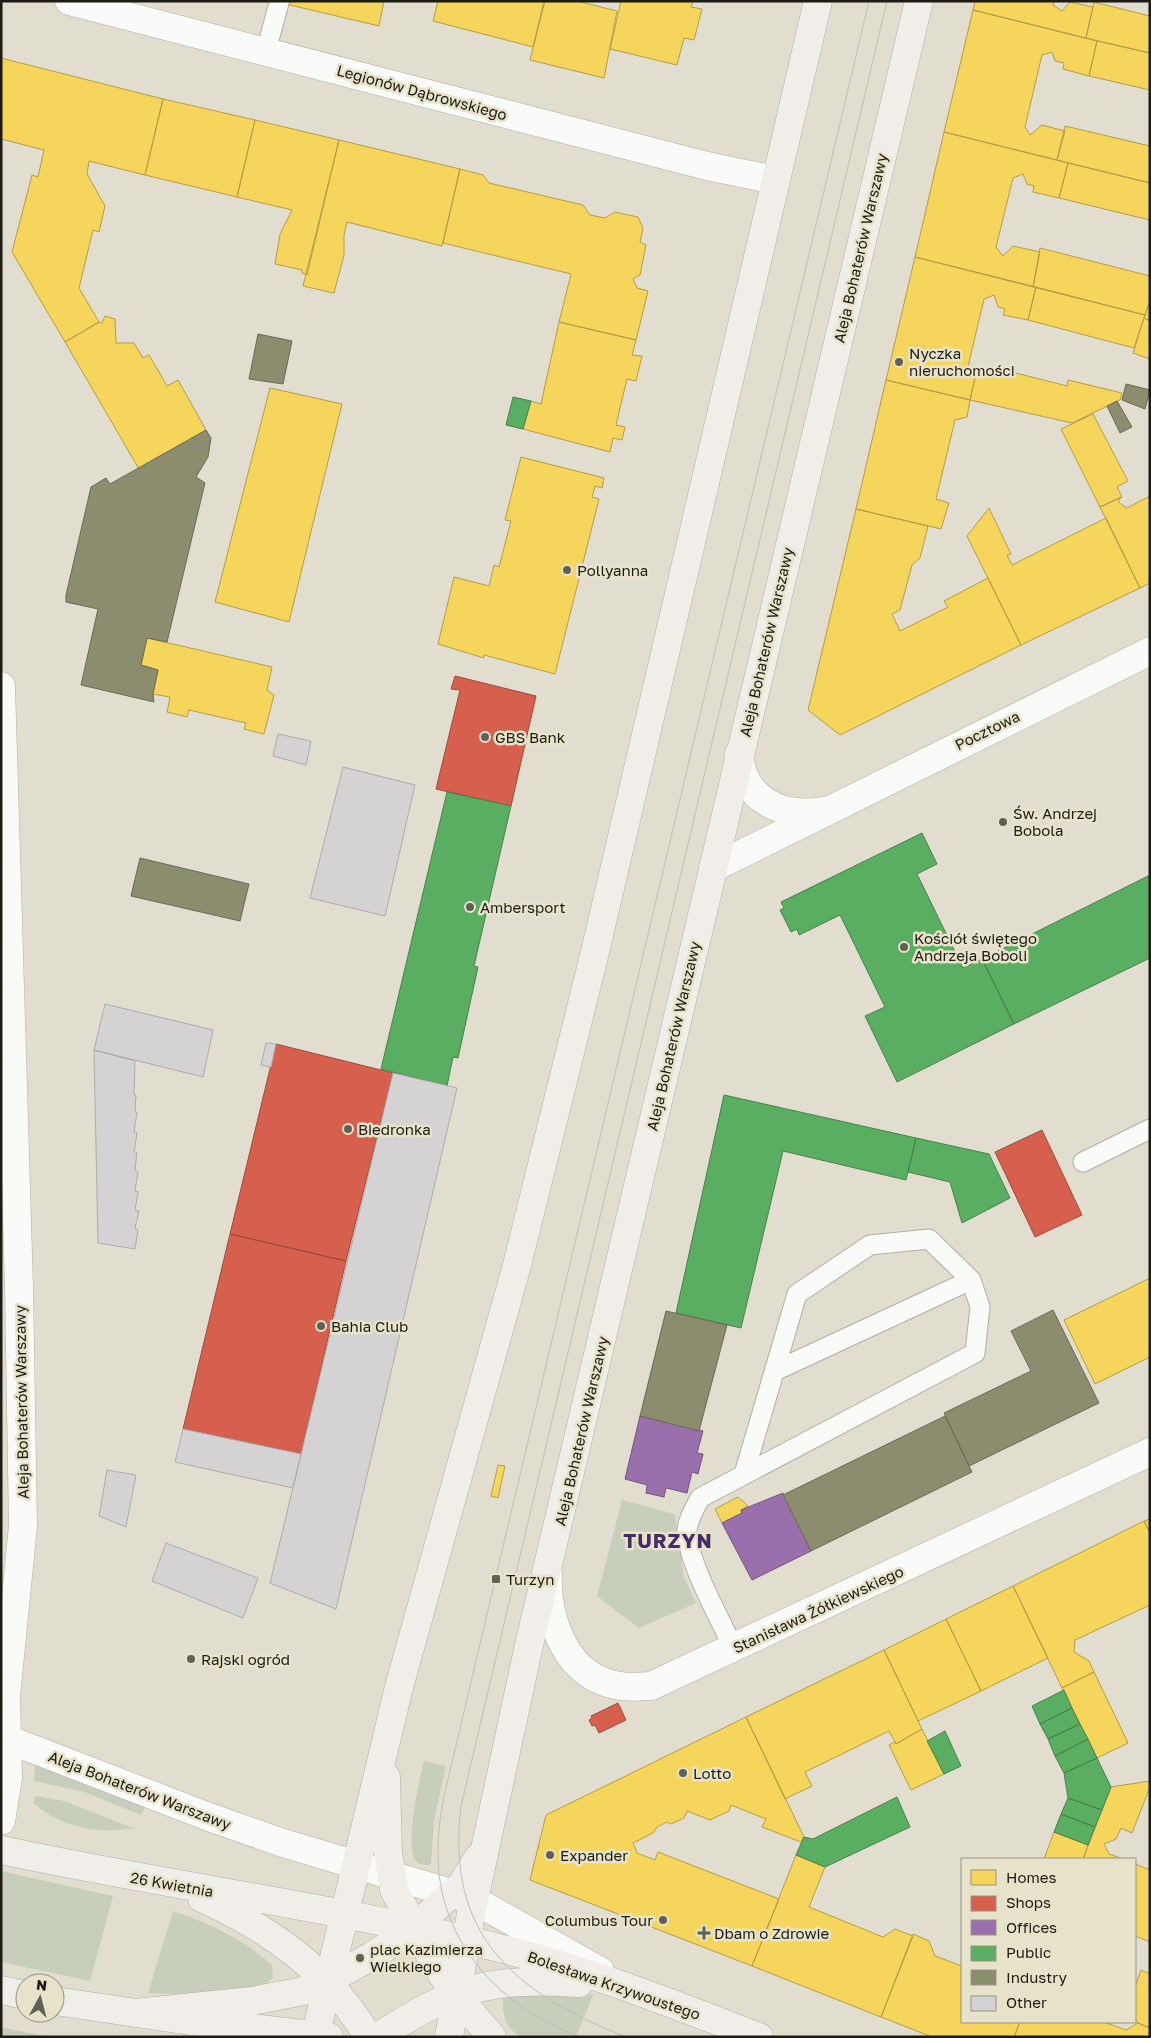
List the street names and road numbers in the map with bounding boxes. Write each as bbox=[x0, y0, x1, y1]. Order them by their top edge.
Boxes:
street label: Legionów Dąbrowskiego bbox=[335, 61, 509, 123]
street label: Aleja Bohaterów Warszawy bbox=[829, 151, 891, 345]
street label: Aleja Bohaterów Warszawy bbox=[735, 545, 797, 739]
street label: Pocztowa bbox=[952, 707, 1022, 753]
street label: Aleja Bohaterów Warszawy bbox=[642, 939, 704, 1133]
street label: Aleja Bohaterów Warszawy bbox=[10, 1304, 32, 1499]
street label: Aleja Bohaterów Warszawy bbox=[550, 1334, 612, 1528]
street label: Stanisława Żółkiewskiego bbox=[730, 1562, 906, 1656]
street label: Aleja Bohaterów Warszawy bbox=[46, 1747, 234, 1833]
street label: 26 Kwietnia bbox=[129, 1868, 215, 1900]
street label: Bolesława Krzywoustego bbox=[525, 1947, 703, 2023]

